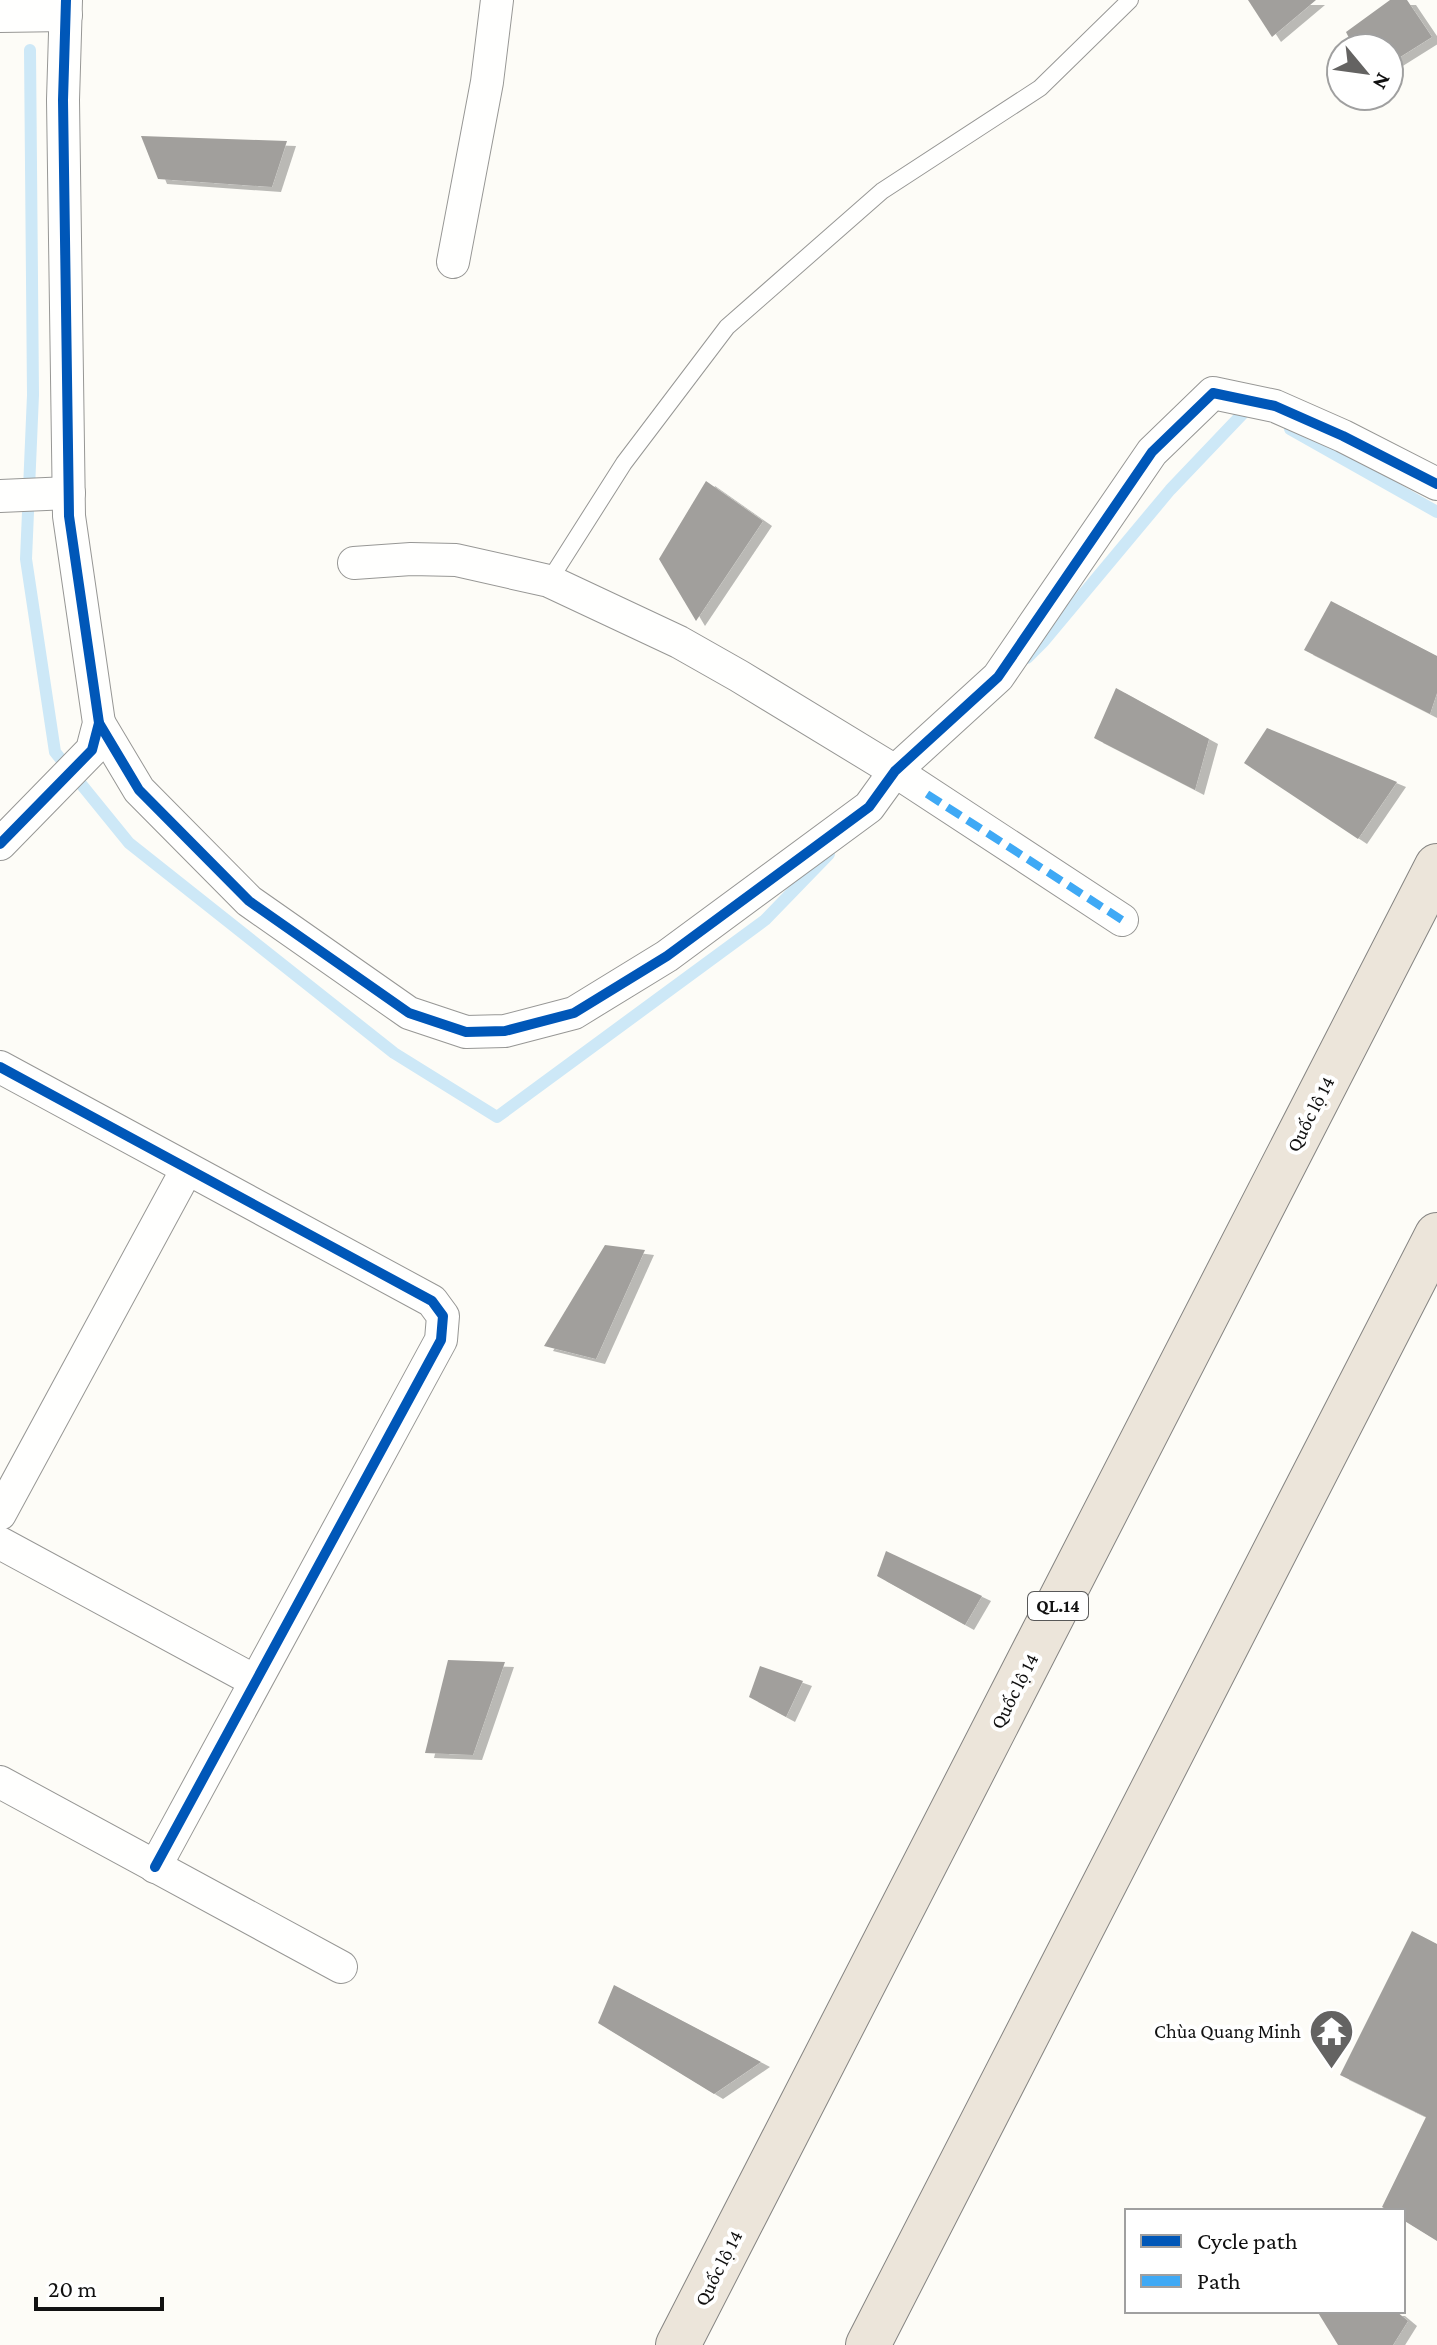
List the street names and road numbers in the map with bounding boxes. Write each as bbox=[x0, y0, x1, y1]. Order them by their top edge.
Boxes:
street label: Quốc lộ 14 bbox=[1282, 1073, 1339, 1156]
road number: QL.14 bbox=[1028, 1592, 1088, 1620]
street label: Quốc lộ 14 bbox=[986, 1650, 1043, 1733]
street label: Quốc lộ 14 bbox=[690, 2227, 747, 2310]

